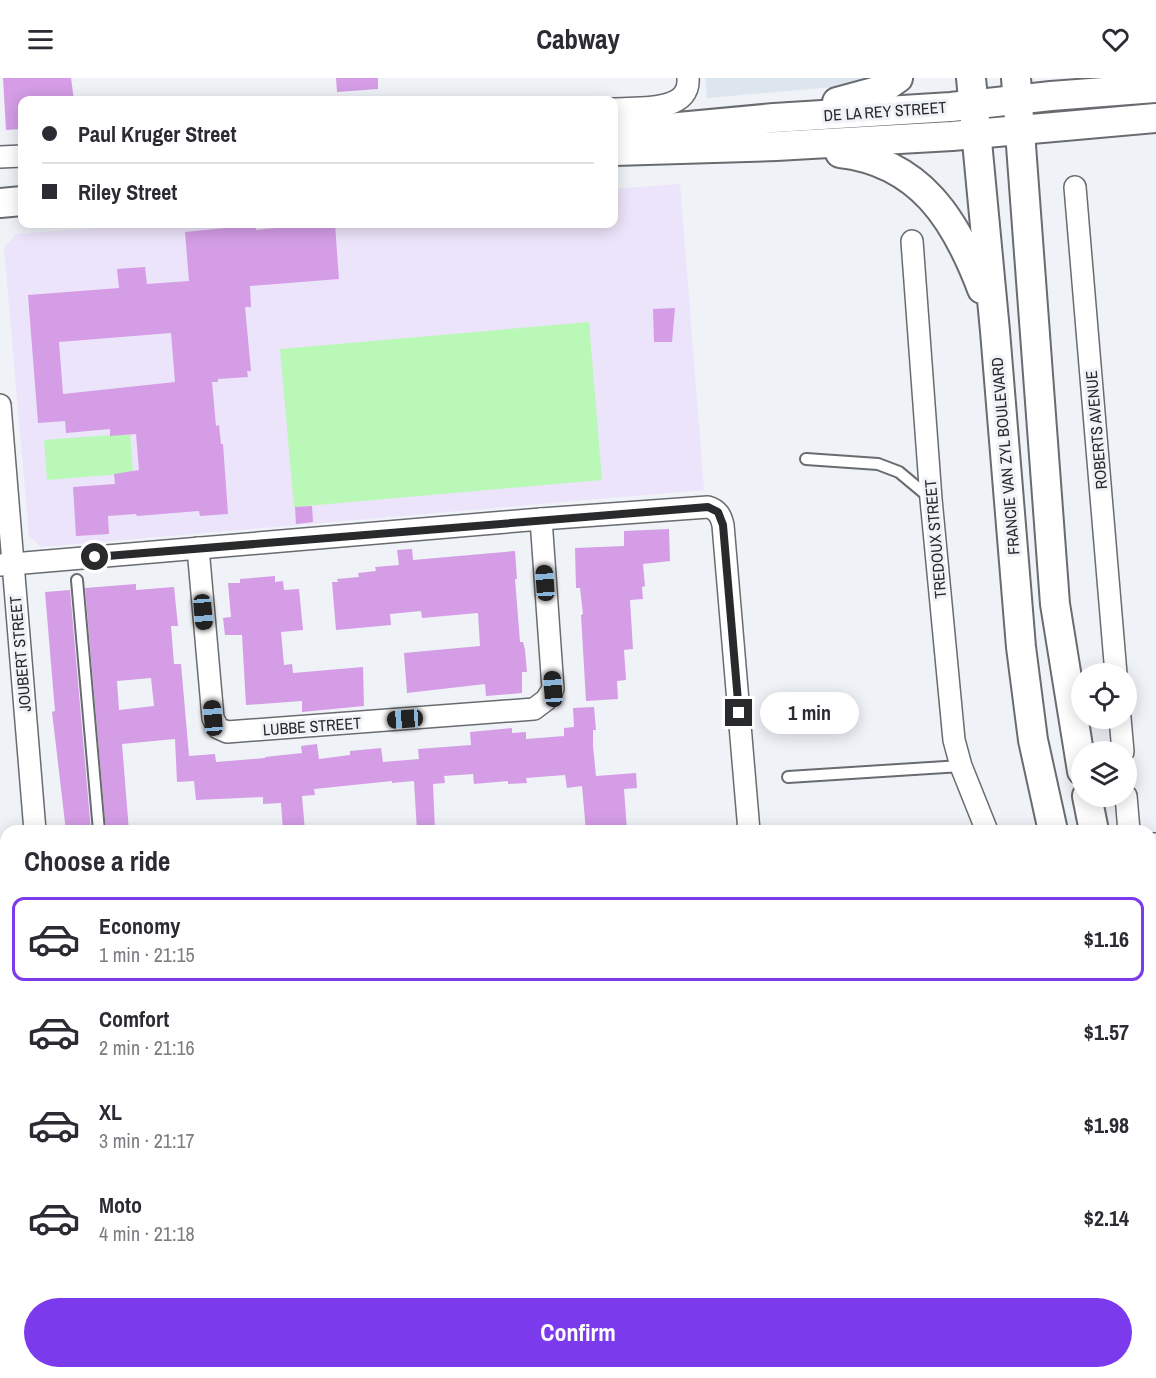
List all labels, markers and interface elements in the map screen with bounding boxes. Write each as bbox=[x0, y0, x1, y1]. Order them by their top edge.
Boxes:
text: Cabway bbox=[536, 21, 620, 57]
icon: menu bbox=[24, 23, 57, 56]
icon: heart bbox=[1099, 23, 1132, 56]
street label: DE LA REY STREET bbox=[823, 96, 947, 126]
text: Paul Kruger Street bbox=[78, 119, 236, 149]
text: Riley Street bbox=[78, 177, 177, 207]
street label: FRANCIE VAN ZYL BOULEVARD bbox=[985, 356, 1025, 556]
street label: ROBERTS AVENUE bbox=[1080, 370, 1112, 490]
street label: TREDOUX STREET bbox=[919, 478, 951, 600]
route start bbox=[81, 543, 108, 570]
car bbox=[535, 564, 555, 602]
car bbox=[192, 593, 214, 631]
street label: JOUBERT STREET bbox=[4, 595, 36, 713]
map controls bbox=[1071, 663, 1137, 807]
button: locate bbox=[1071, 663, 1137, 729]
car bbox=[543, 670, 563, 708]
callout: 1 min bbox=[760, 692, 859, 734]
car bbox=[202, 699, 224, 737]
route end bbox=[725, 699, 752, 726]
text: 1 min bbox=[788, 699, 831, 726]
car bbox=[386, 709, 424, 729]
street label: LUBBE STREET bbox=[262, 712, 362, 740]
button: layers bbox=[1071, 741, 1137, 807]
text: Choose a ride bbox=[24, 843, 170, 879]
text: Economy bbox=[99, 911, 180, 941]
icon: car bbox=[27, 912, 81, 966]
text: $1.16 bbox=[1084, 924, 1129, 954]
text: 1 min · 21:15 bbox=[99, 941, 195, 968]
text: Comfort bbox=[99, 1004, 169, 1034]
icon: car bbox=[27, 1005, 81, 1059]
text: $1.57 bbox=[1084, 1017, 1129, 1047]
text: 2 min · 21:16 bbox=[99, 1034, 195, 1061]
text: XL bbox=[99, 1097, 122, 1127]
icon: car bbox=[27, 1098, 81, 1152]
text: $1.98 bbox=[1084, 1110, 1129, 1140]
text: 3 min · 21:17 bbox=[99, 1127, 195, 1154]
text: Moto bbox=[99, 1190, 142, 1220]
icon: car bbox=[27, 1191, 81, 1245]
text: $2.14 bbox=[1084, 1203, 1129, 1233]
text: 4 min · 21:18 bbox=[99, 1220, 195, 1247]
button: Confirm bbox=[24, 1298, 1132, 1367]

